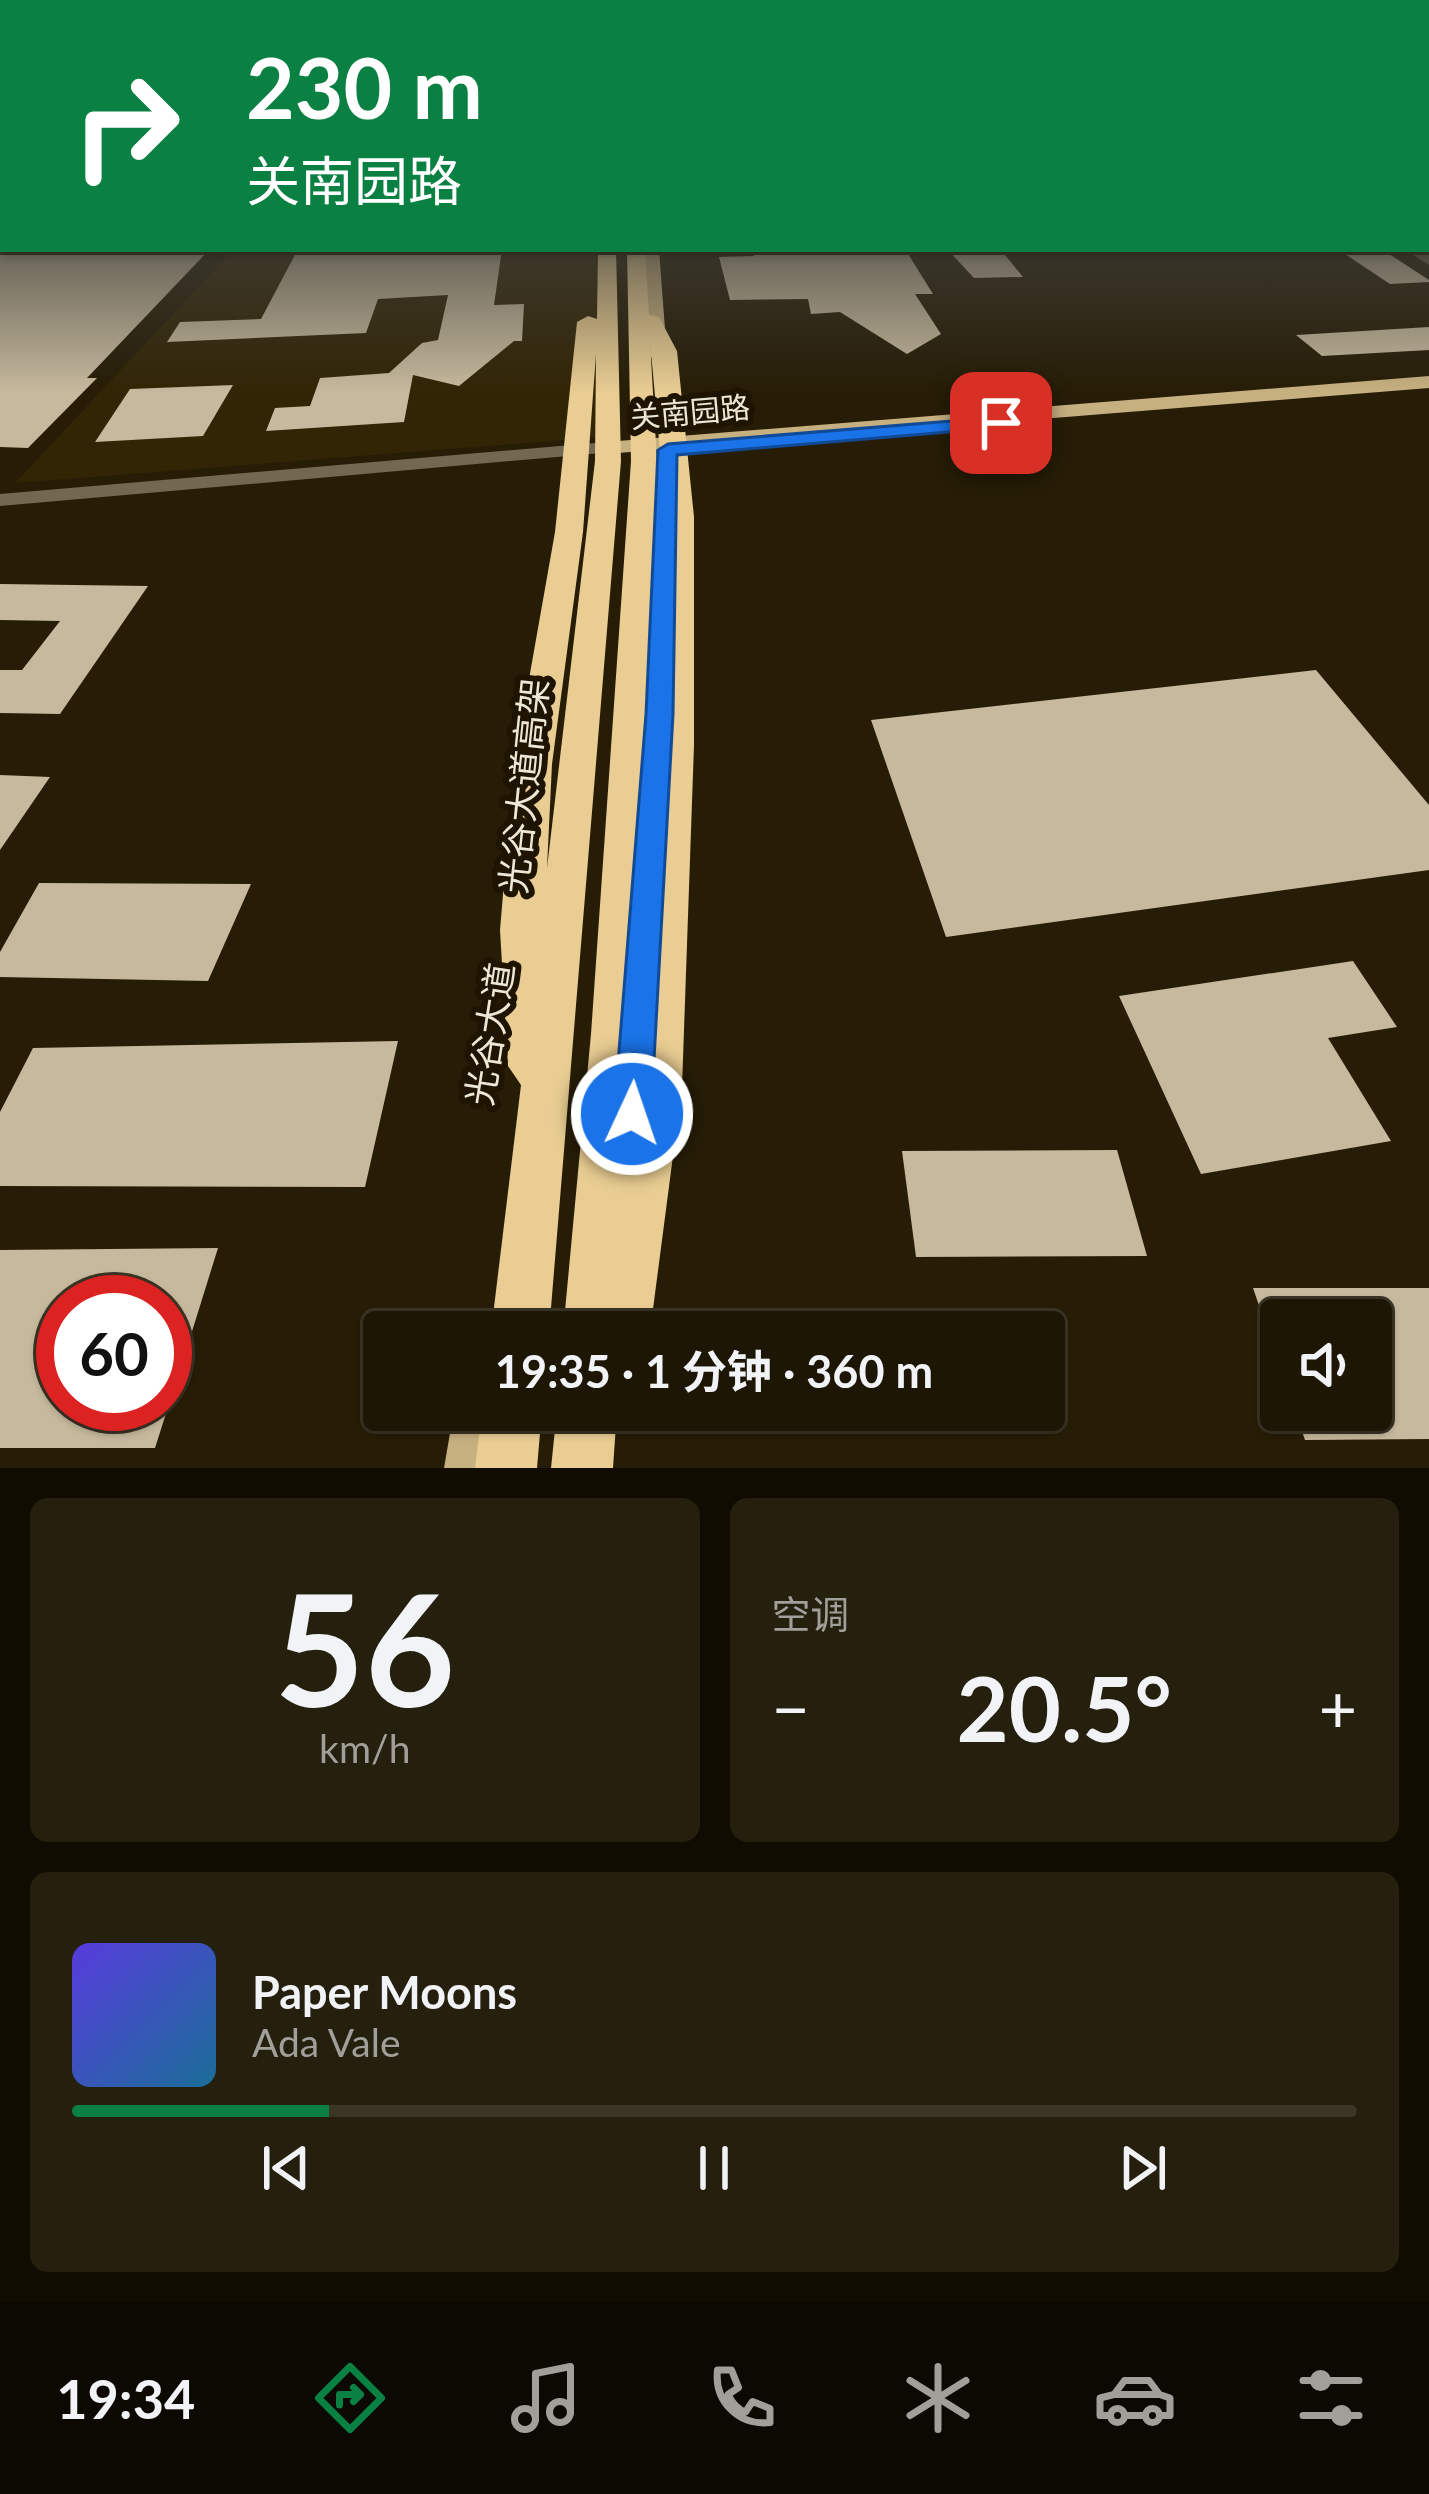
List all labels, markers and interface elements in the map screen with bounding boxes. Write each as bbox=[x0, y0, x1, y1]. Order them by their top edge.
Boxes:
text: 230 m bbox=[246, 36, 483, 137]
icon: right bbox=[48, 48, 204, 204]
text: 关南园路 bbox=[246, 148, 462, 213]
pin bbox=[950, 372, 1052, 474]
street label: 关南园路 bbox=[629, 388, 751, 434]
icon: arrive bbox=[968, 390, 1034, 456]
street label: 光谷大道高架 bbox=[490, 676, 556, 896]
street label: 光谷大道 bbox=[456, 959, 522, 1109]
position arrow bbox=[569, 1051, 695, 1177]
speed limit sign: 60 bbox=[36, 1275, 192, 1431]
map controls bbox=[1260, 1299, 1392, 1431]
button: sound bbox=[1260, 1299, 1392, 1431]
text: 19:35 · 1 分钟 · 360 m bbox=[495, 1344, 933, 1398]
text: 56 bbox=[274, 1553, 455, 1740]
text: 空调 bbox=[772, 1591, 850, 1637]
text: 20.5° bbox=[957, 1653, 1172, 1761]
text: − bbox=[772, 1668, 810, 1747]
text: + bbox=[1319, 1668, 1357, 1747]
text: km/h bbox=[319, 1725, 410, 1771]
text: Paper Moons bbox=[252, 1965, 517, 2019]
text: Ada Vale bbox=[252, 2019, 401, 2065]
icon: previous bbox=[253, 2135, 319, 2201]
icon: pause bbox=[681, 2135, 747, 2201]
icon: next bbox=[1110, 2135, 1176, 2201]
icon: directions bbox=[308, 2356, 392, 2440]
icon: music bbox=[504, 2356, 588, 2440]
icon: phone bbox=[700, 2356, 784, 2440]
icon: climate bbox=[896, 2356, 980, 2440]
icon: car bbox=[1093, 2356, 1177, 2440]
icon: filters bbox=[1289, 2356, 1373, 2440]
text: 19:34 bbox=[56, 2366, 195, 2431]

